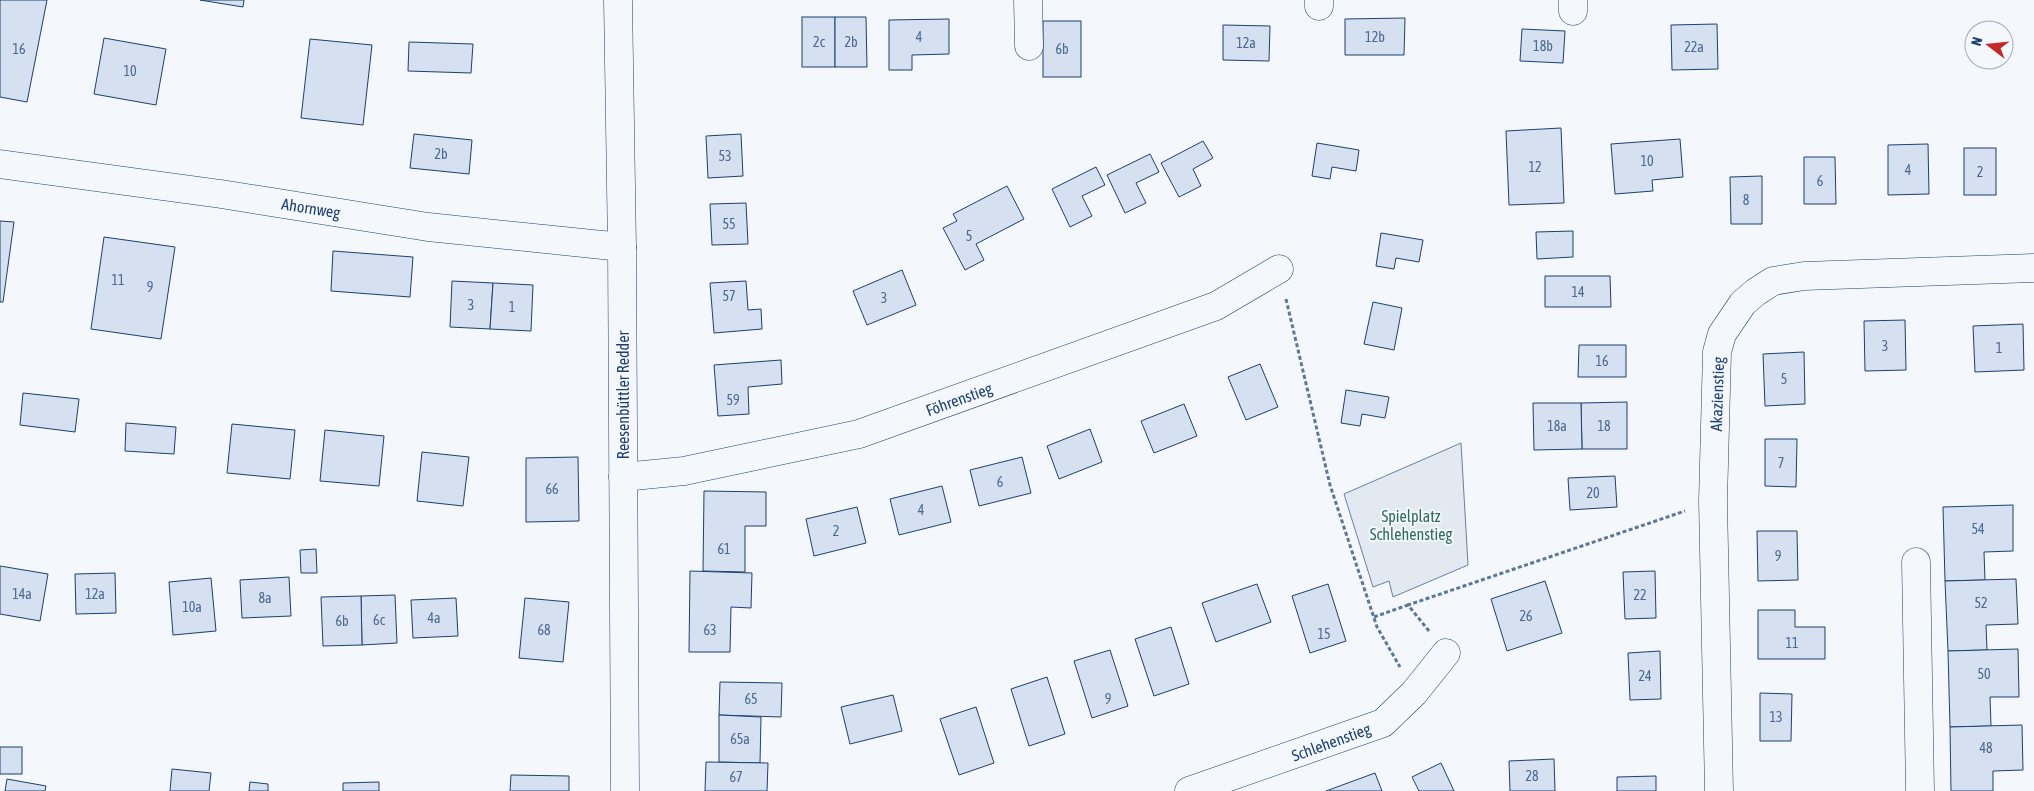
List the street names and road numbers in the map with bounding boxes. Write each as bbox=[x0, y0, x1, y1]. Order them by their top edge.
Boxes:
street label: Ahornweg bbox=[280, 194, 342, 223]
street label: Reesenbüttler Redder bbox=[614, 331, 632, 459]
street label: Akazienstieg bbox=[1707, 356, 1728, 432]
street label: Föhrenstieg bbox=[923, 379, 995, 420]
street label: Schlehenstieg bbox=[1289, 719, 1373, 766]

